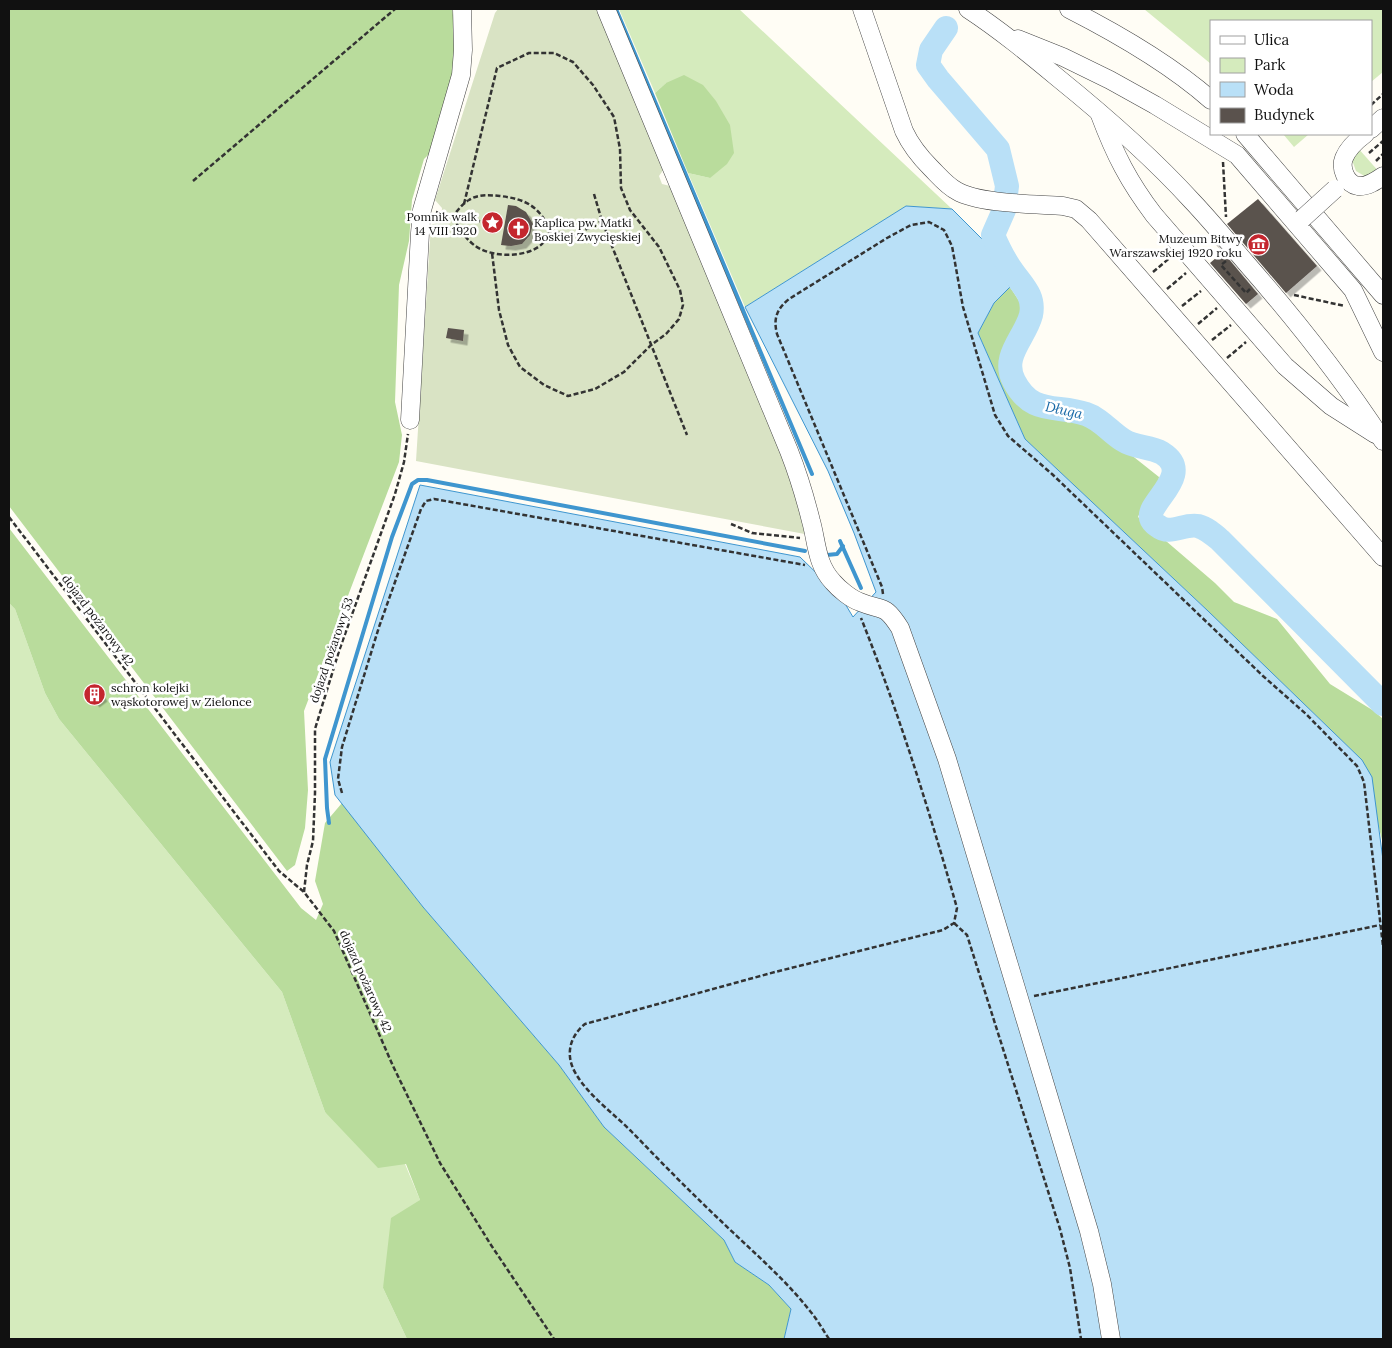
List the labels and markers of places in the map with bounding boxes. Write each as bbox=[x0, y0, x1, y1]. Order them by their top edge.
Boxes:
place label: Pomnik walk 14 VIII 1920 bbox=[406, 209, 478, 238]
place icon: Pomnik walk 14 VIII 1920 bbox=[481, 211, 505, 235]
place label: Kaplica pw. Matki Boskiej Zwycięskiej bbox=[534, 215, 641, 244]
church icon: Kaplica pw. Matki Boskiej Zwycięskiej bbox=[506, 217, 530, 241]
place label: Muzeum Bitwy Warszawskiej 1920 roku bbox=[1110, 231, 1243, 260]
museum icon: Muzeum Bitwy Warszawskiej 1920 roku bbox=[1246, 233, 1270, 257]
place label: schron kolejki wąskotorowej w Zielonce bbox=[111, 680, 252, 709]
building icon: schron kolejki wąskotorowej w Zielonce bbox=[83, 682, 107, 706]

